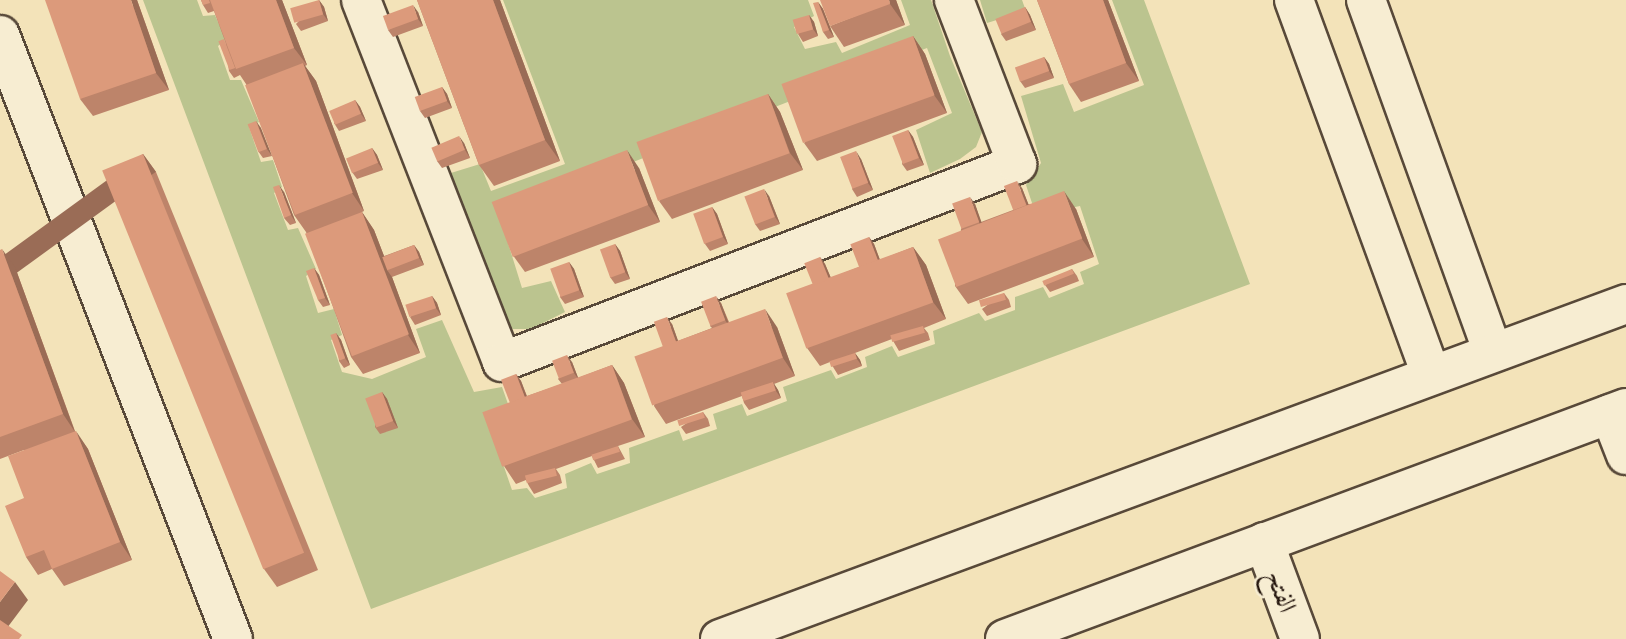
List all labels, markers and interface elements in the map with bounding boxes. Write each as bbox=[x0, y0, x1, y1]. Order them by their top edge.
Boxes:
street label: الفتح bbox=[1260, 565, 1304, 617]

